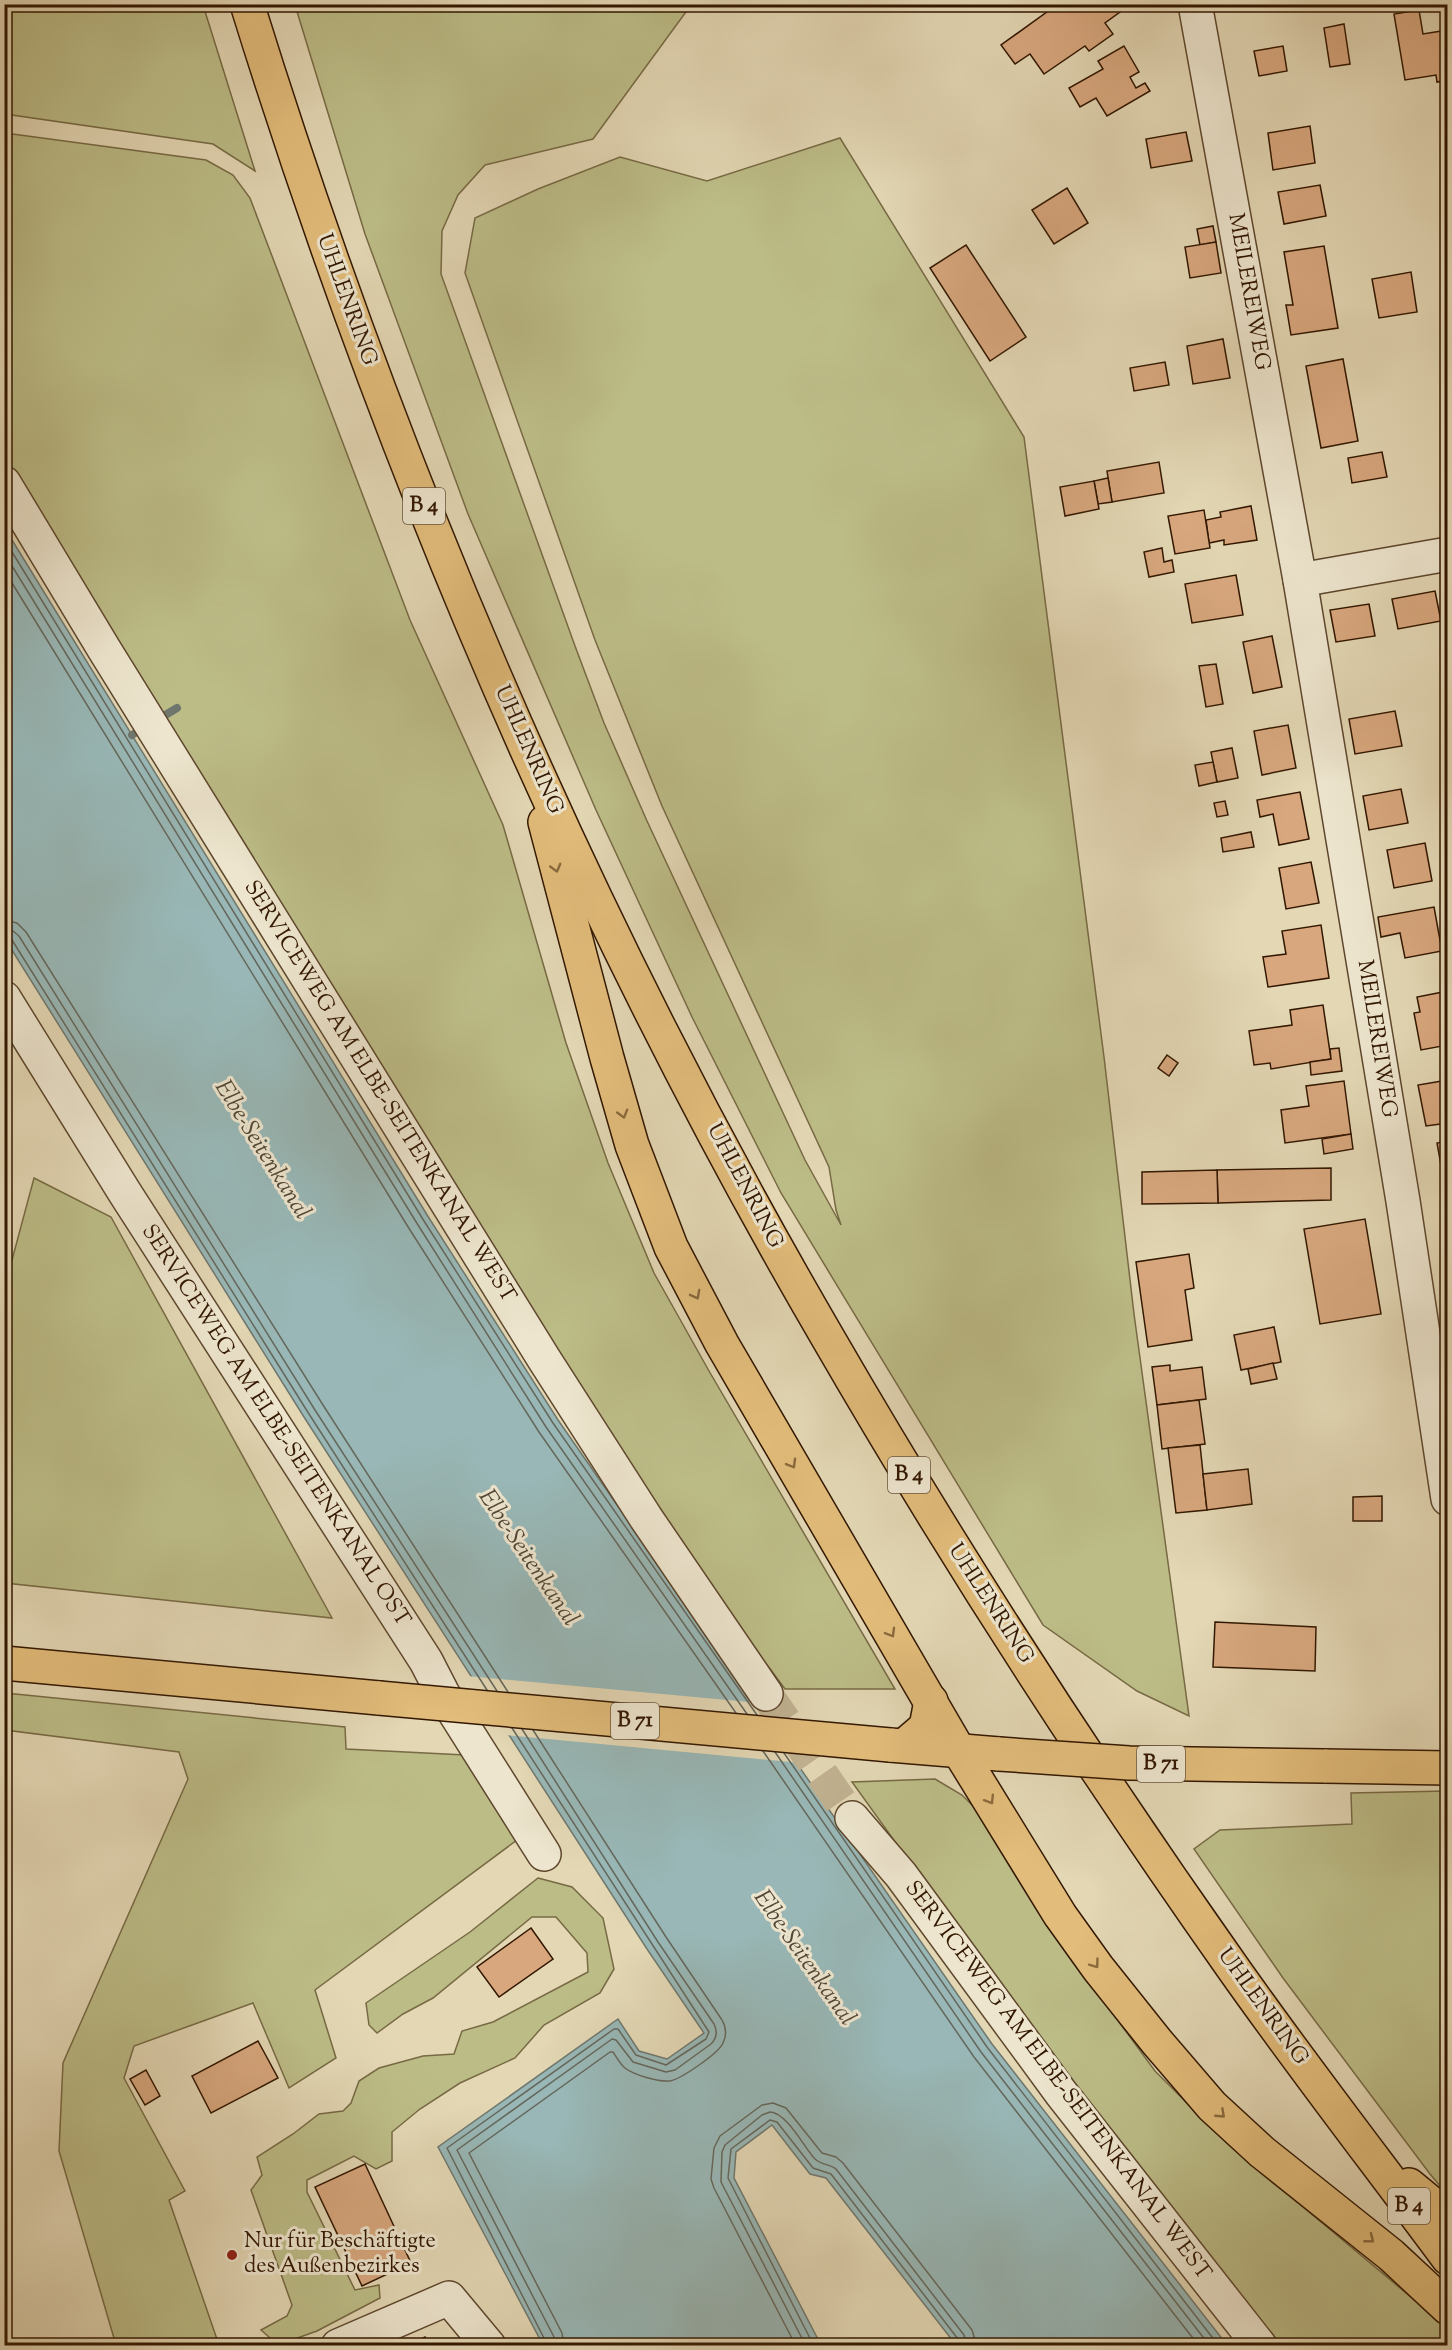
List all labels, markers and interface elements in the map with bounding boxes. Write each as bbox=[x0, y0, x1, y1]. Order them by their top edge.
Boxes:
street label: MEILEREIWEG bbox=[1218, 211, 1278, 373]
street label: UHLENRING bbox=[307, 230, 385, 370]
road number: B 4 bbox=[403, 488, 445, 524]
street label: UHLENRING bbox=[485, 680, 571, 820]
one-way arrow bbox=[549, 862, 561, 873]
street label: SERVICEWEG AM ELBE-SEITENKANAL WEST bbox=[235, 875, 523, 1310]
street label: MEILEREIWEG bbox=[1348, 958, 1404, 1120]
water label: Elbe-Seitenkanal bbox=[205, 1074, 319, 1226]
one-way arrow bbox=[616, 1108, 628, 1119]
street label: UHLENRING bbox=[697, 1118, 791, 1254]
street label: SERVICEWEG AM ELBE-SEITENKANAL OST bbox=[133, 1219, 418, 1634]
one-way arrow bbox=[689, 1289, 700, 1299]
road number: B 4 bbox=[888, 1457, 930, 1493]
one-way arrow bbox=[785, 1458, 796, 1469]
water label: Elbe-Seitenkanal bbox=[469, 1483, 587, 1633]
street label: UHLENRING bbox=[939, 1537, 1041, 1671]
one-way arrow bbox=[883, 1627, 895, 1637]
road number: B 71 bbox=[611, 1703, 659, 1739]
road number: B 71 bbox=[1137, 1746, 1185, 1782]
one-way arrow bbox=[983, 1794, 995, 1804]
street label: SERVICEWEG AM ELBE-SEITENKANAL WEST bbox=[896, 1875, 1218, 2288]
water label: Elbe-Seitenkanal bbox=[744, 1883, 864, 2033]
street label: UHLENRING bbox=[1208, 1942, 1316, 2072]
one-way arrow bbox=[1088, 1958, 1099, 1969]
one-way arrow bbox=[1213, 2106, 1224, 2117]
road number: B 4 bbox=[1388, 2188, 1430, 2224]
place label: Nur für Beschäftigte des Außenbezirkes bbox=[244, 2226, 436, 2283]
one-way arrow bbox=[1363, 2231, 1374, 2242]
marker: Nur für Beschäftigte des Außenbezirkes bbox=[225, 2248, 239, 2262]

